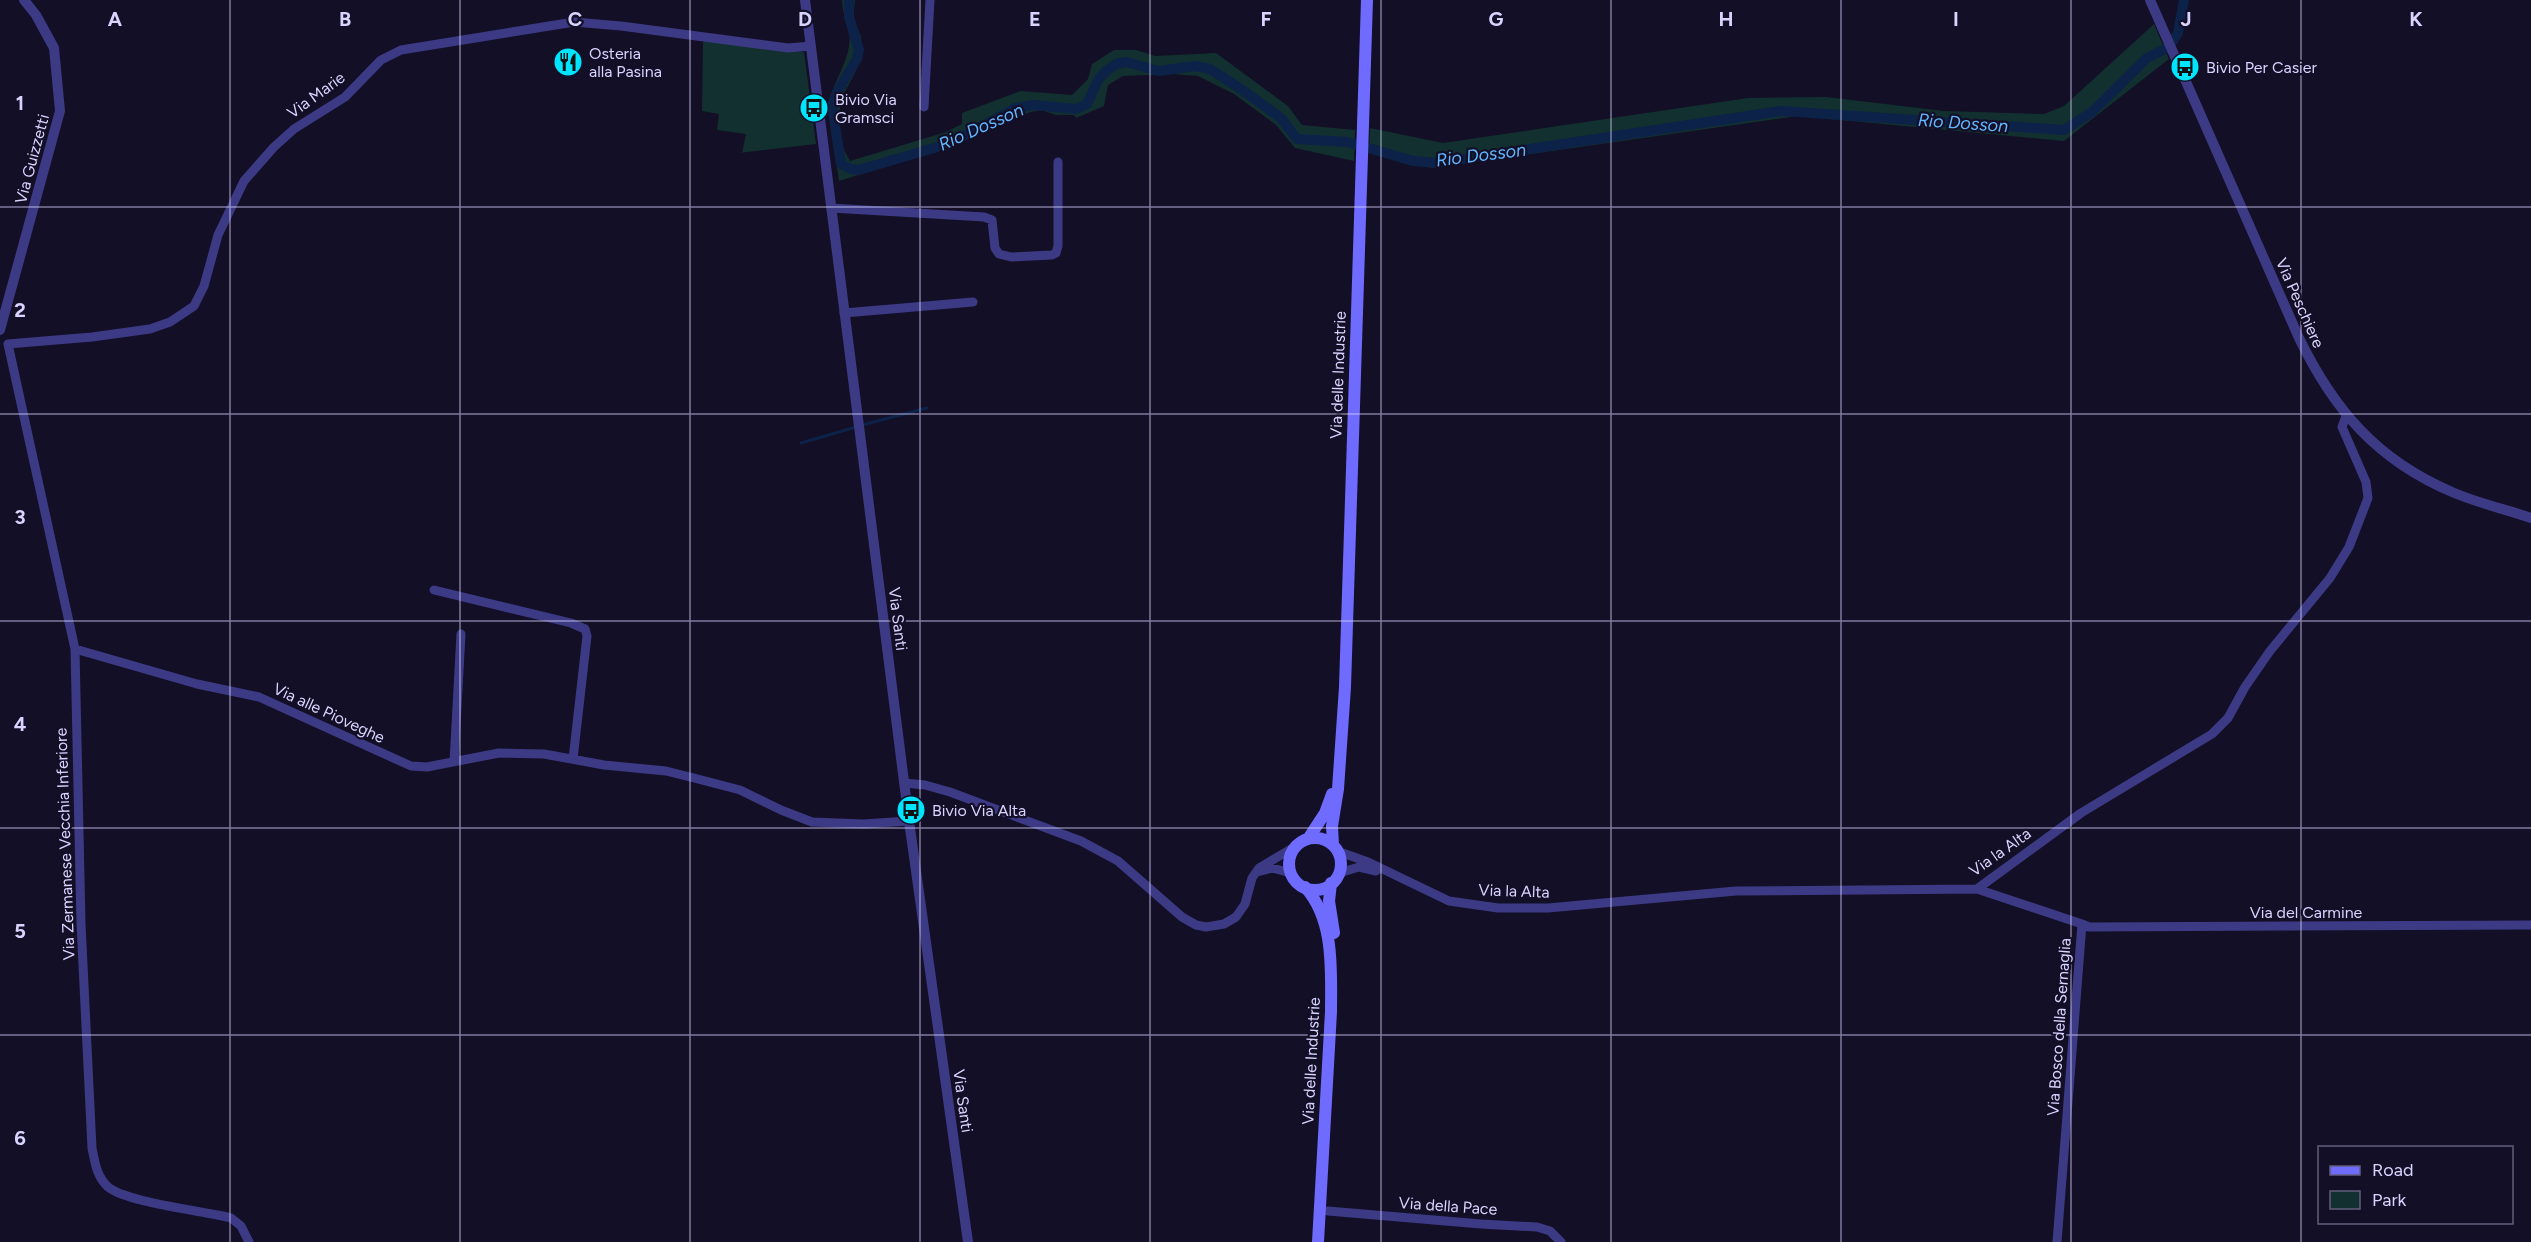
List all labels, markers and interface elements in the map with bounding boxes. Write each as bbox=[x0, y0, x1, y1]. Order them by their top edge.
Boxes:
text: A bbox=[108, 7, 123, 31]
text: B bbox=[339, 7, 351, 31]
text: C bbox=[568, 7, 582, 31]
text: D bbox=[798, 7, 812, 31]
text: E bbox=[1029, 7, 1041, 31]
text: F bbox=[1260, 7, 1272, 31]
text: G bbox=[1489, 7, 1504, 31]
text: H bbox=[1719, 7, 1734, 31]
text: I bbox=[1953, 7, 1959, 31]
text: J bbox=[2180, 7, 2192, 31]
text: K bbox=[2409, 7, 2423, 31]
place label: Osteria alla Pasina bbox=[589, 44, 662, 81]
restaurant icon: Osteria alla Pasina bbox=[552, 46, 584, 78]
bus stop icon: Bivio Per Casier bbox=[2169, 51, 2201, 83]
place label: Bivio Per Casier bbox=[2206, 58, 2318, 77]
street label: Via Marie bbox=[284, 68, 349, 122]
place label: Bivio Via Gramsci bbox=[835, 90, 897, 127]
text: 1 bbox=[16, 91, 24, 115]
bus stop icon: Bivio Via Gramsci bbox=[798, 92, 830, 124]
water label: Rio Dosson bbox=[935, 99, 1027, 155]
water label: Rio Dosson bbox=[1917, 109, 2009, 137]
street label: Via Guizzetti bbox=[11, 112, 53, 206]
water label: Rio Dosson bbox=[1435, 139, 1527, 171]
street label: Via Peschiere bbox=[2272, 255, 2328, 351]
text: 2 bbox=[14, 298, 26, 322]
street label: Via delle Industrie bbox=[1326, 311, 1350, 439]
text: 3 bbox=[14, 505, 26, 529]
street label: Via Santi bbox=[885, 586, 911, 652]
street label: Via alle Pioveghe bbox=[270, 679, 388, 747]
text: 4 bbox=[14, 712, 27, 736]
street label: Via Zermanese Vecchia Inferiore bbox=[51, 727, 79, 961]
bus stop icon: Bivio Via Alta bbox=[895, 794, 927, 826]
place label: Bivio Via Alta bbox=[932, 801, 1026, 820]
street label: Via la Alta bbox=[1965, 824, 2035, 880]
street label: Via la Alta bbox=[1478, 880, 1550, 902]
street label: Via del Carmine bbox=[2250, 903, 2363, 922]
text: 5 bbox=[14, 919, 26, 943]
street label: Via Bosco della Sernaglia bbox=[2043, 937, 2075, 1117]
street label: Via delle Industrie bbox=[1298, 996, 1324, 1125]
street label: Via Santi bbox=[949, 1068, 977, 1134]
text: 6 bbox=[14, 1126, 26, 1150]
legend bbox=[2318, 1146, 2513, 1224]
text: Road bbox=[2372, 1159, 2413, 1181]
text: Park bbox=[2372, 1189, 2407, 1211]
street label: Via della Pace bbox=[1398, 1193, 1498, 1219]

